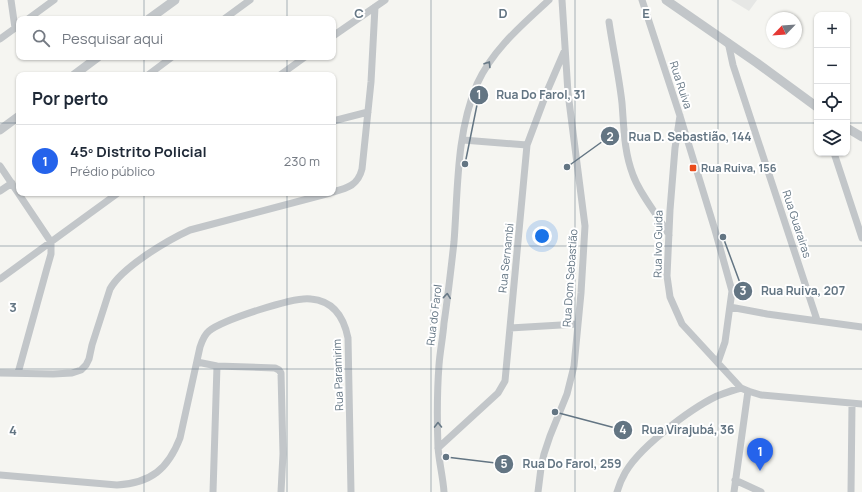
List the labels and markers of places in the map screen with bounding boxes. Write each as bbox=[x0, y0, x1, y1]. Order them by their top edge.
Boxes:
callout: Rua Do Farol, 31 bbox=[469, 83, 594, 107]
callout: Rua D. Sebastião, 144 bbox=[600, 124, 759, 148]
place label: Rua Ruiva, 156 bbox=[701, 160, 777, 175]
marker: Rua Ruiva, 156 bbox=[688, 163, 698, 173]
callout: Rua Ruiva, 207 bbox=[733, 279, 853, 303]
callout: Rua Virajubá, 36 bbox=[613, 418, 742, 442]
pin: 1 bbox=[747, 438, 773, 471]
callout: Rua Do Farol, 259 bbox=[494, 452, 629, 476]

